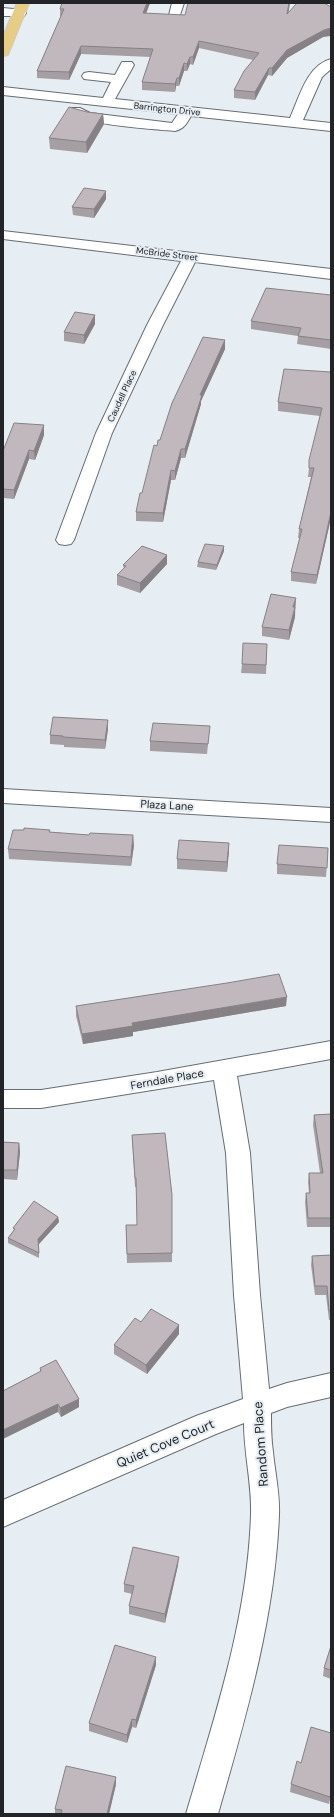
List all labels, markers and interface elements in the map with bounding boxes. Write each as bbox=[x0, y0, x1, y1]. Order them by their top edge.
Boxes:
street label: Barrington Drive bbox=[133, 100, 201, 118]
street label: McBride Street bbox=[135, 244, 199, 264]
street label: Caudell Place bbox=[105, 368, 139, 424]
street label: Plaza Lane bbox=[140, 797, 194, 813]
street label: Ferndale Place bbox=[129, 1066, 205, 1092]
street label: Random Place bbox=[249, 1401, 272, 1487]
street label: Quiet Cove Court bbox=[114, 1415, 217, 1472]

